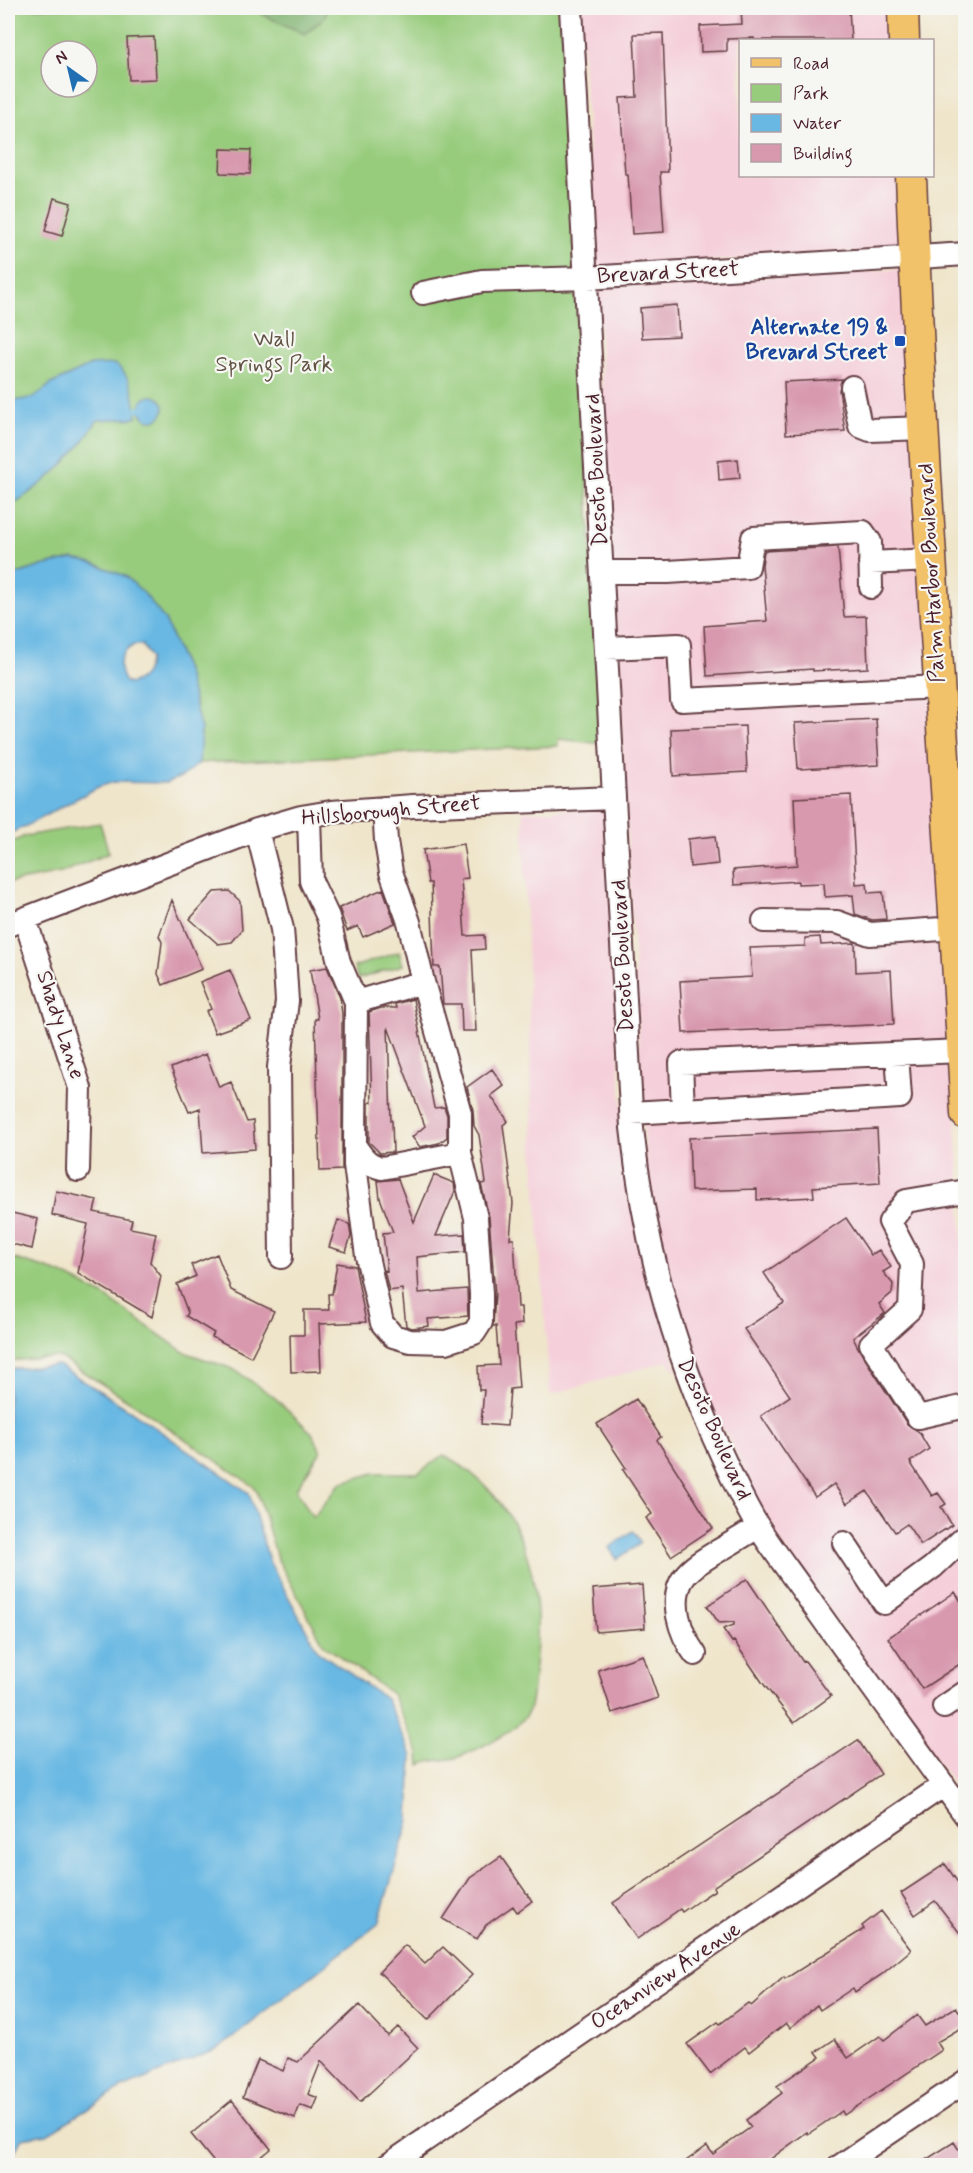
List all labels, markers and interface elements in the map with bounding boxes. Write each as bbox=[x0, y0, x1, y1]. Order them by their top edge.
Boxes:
north arrow bbox=[39, 39, 99, 99]
legend bbox=[739, 39, 934, 177]
text: N bbox=[51, 46, 72, 69]
text: Road bbox=[793, 52, 829, 76]
text: Park bbox=[793, 82, 829, 106]
text: Water bbox=[793, 112, 842, 136]
text: Building bbox=[793, 142, 853, 168]
street label: Brevard Street bbox=[596, 255, 740, 291]
place label: Alternate 19 & Brevard Street bbox=[746, 314, 889, 367]
park label: Wall Springs Park bbox=[216, 326, 332, 382]
marker: Alternate 19 & Brevard Street bbox=[893, 334, 907, 348]
street label: Desoto Boulevard bbox=[579, 393, 615, 547]
street label: Palm Harbor Boulevard bbox=[912, 462, 952, 684]
street label: Hillsborough Street bbox=[300, 789, 482, 834]
street label: Desoto Boulevard bbox=[605, 879, 641, 1033]
street label: Shady Lane bbox=[29, 967, 91, 1083]
street label: Desoto Boulevard bbox=[670, 1353, 758, 1505]
street label: Oceanview Avenue bbox=[585, 1915, 747, 2037]

